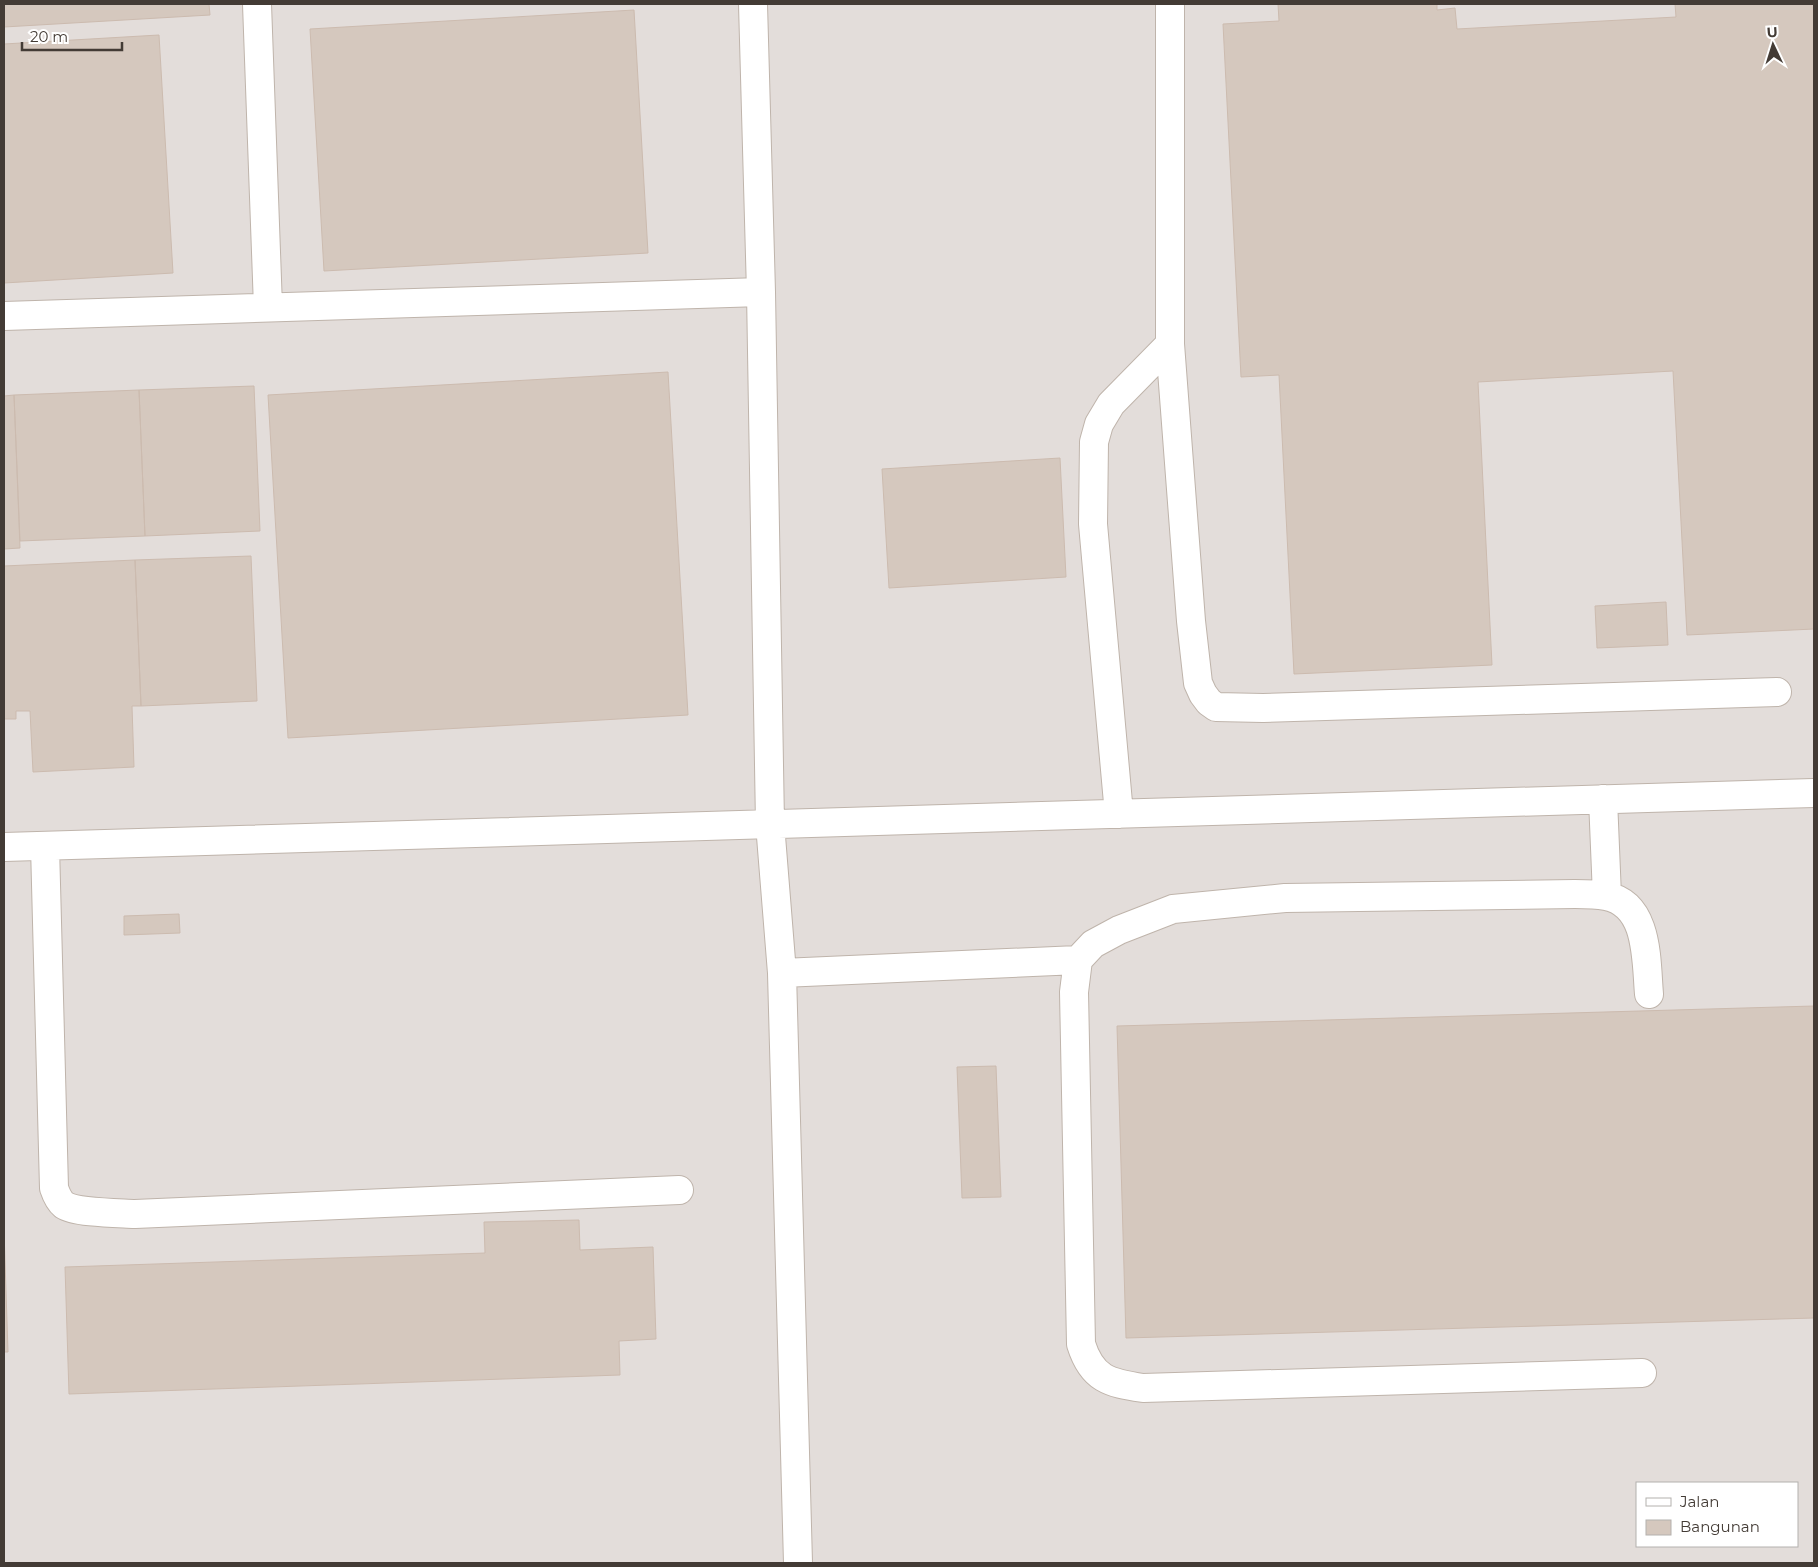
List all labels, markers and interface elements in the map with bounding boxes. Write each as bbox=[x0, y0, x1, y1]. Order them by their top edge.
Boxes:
scale bar bbox=[22, 20, 122, 52]
north arrow bbox=[1748, 20, 1798, 70]
text: U bbox=[1766, 23, 1778, 41]
text: 20 m bbox=[30, 27, 68, 46]
legend bbox=[1636, 1482, 1798, 1547]
text: Jalan bbox=[1679, 1492, 1719, 1511]
text: Bangunan bbox=[1680, 1517, 1760, 1536]

